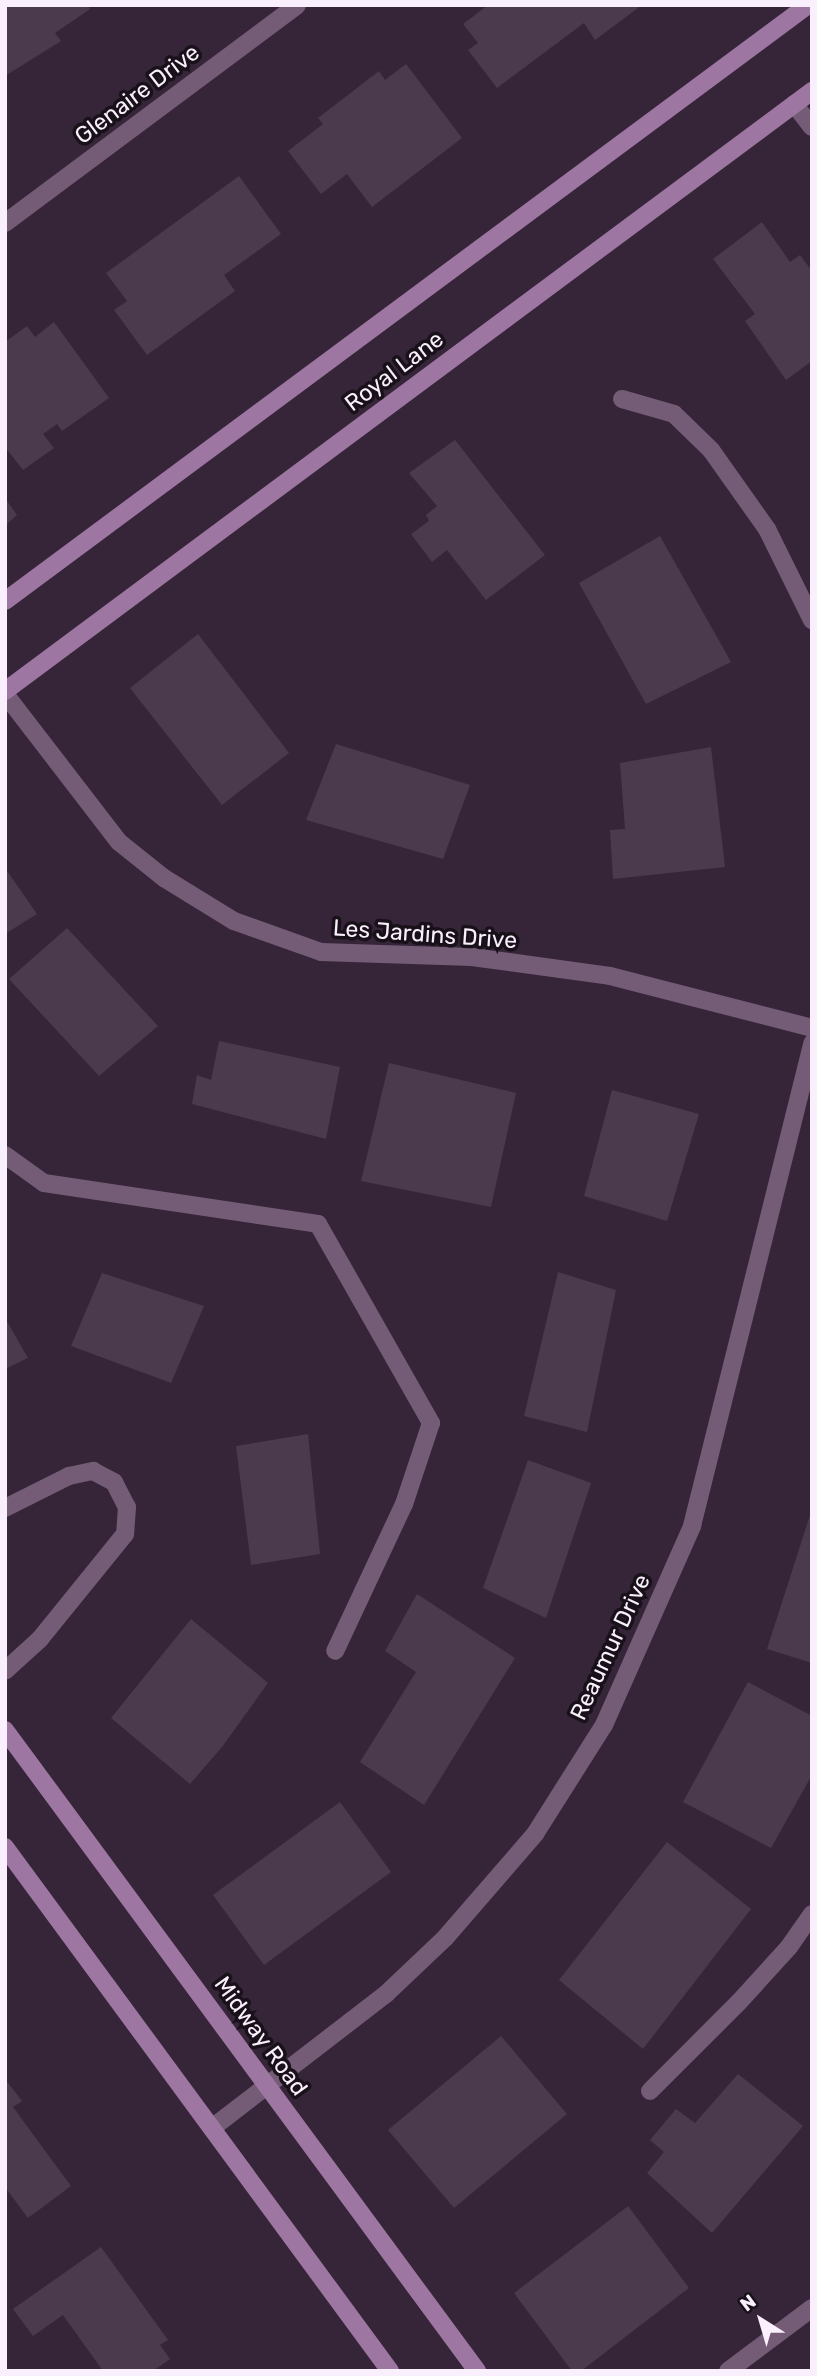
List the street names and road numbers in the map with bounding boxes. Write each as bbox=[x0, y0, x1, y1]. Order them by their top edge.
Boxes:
street label: Glenaire Drive bbox=[69, 38, 205, 150]
street label: Royal Lane bbox=[339, 325, 449, 417]
street label: Les Jardins Drive bbox=[332, 914, 518, 954]
street label: Reaumur Drive bbox=[564, 1569, 656, 1725]
street label: Midway Road bbox=[208, 1971, 314, 2101]

